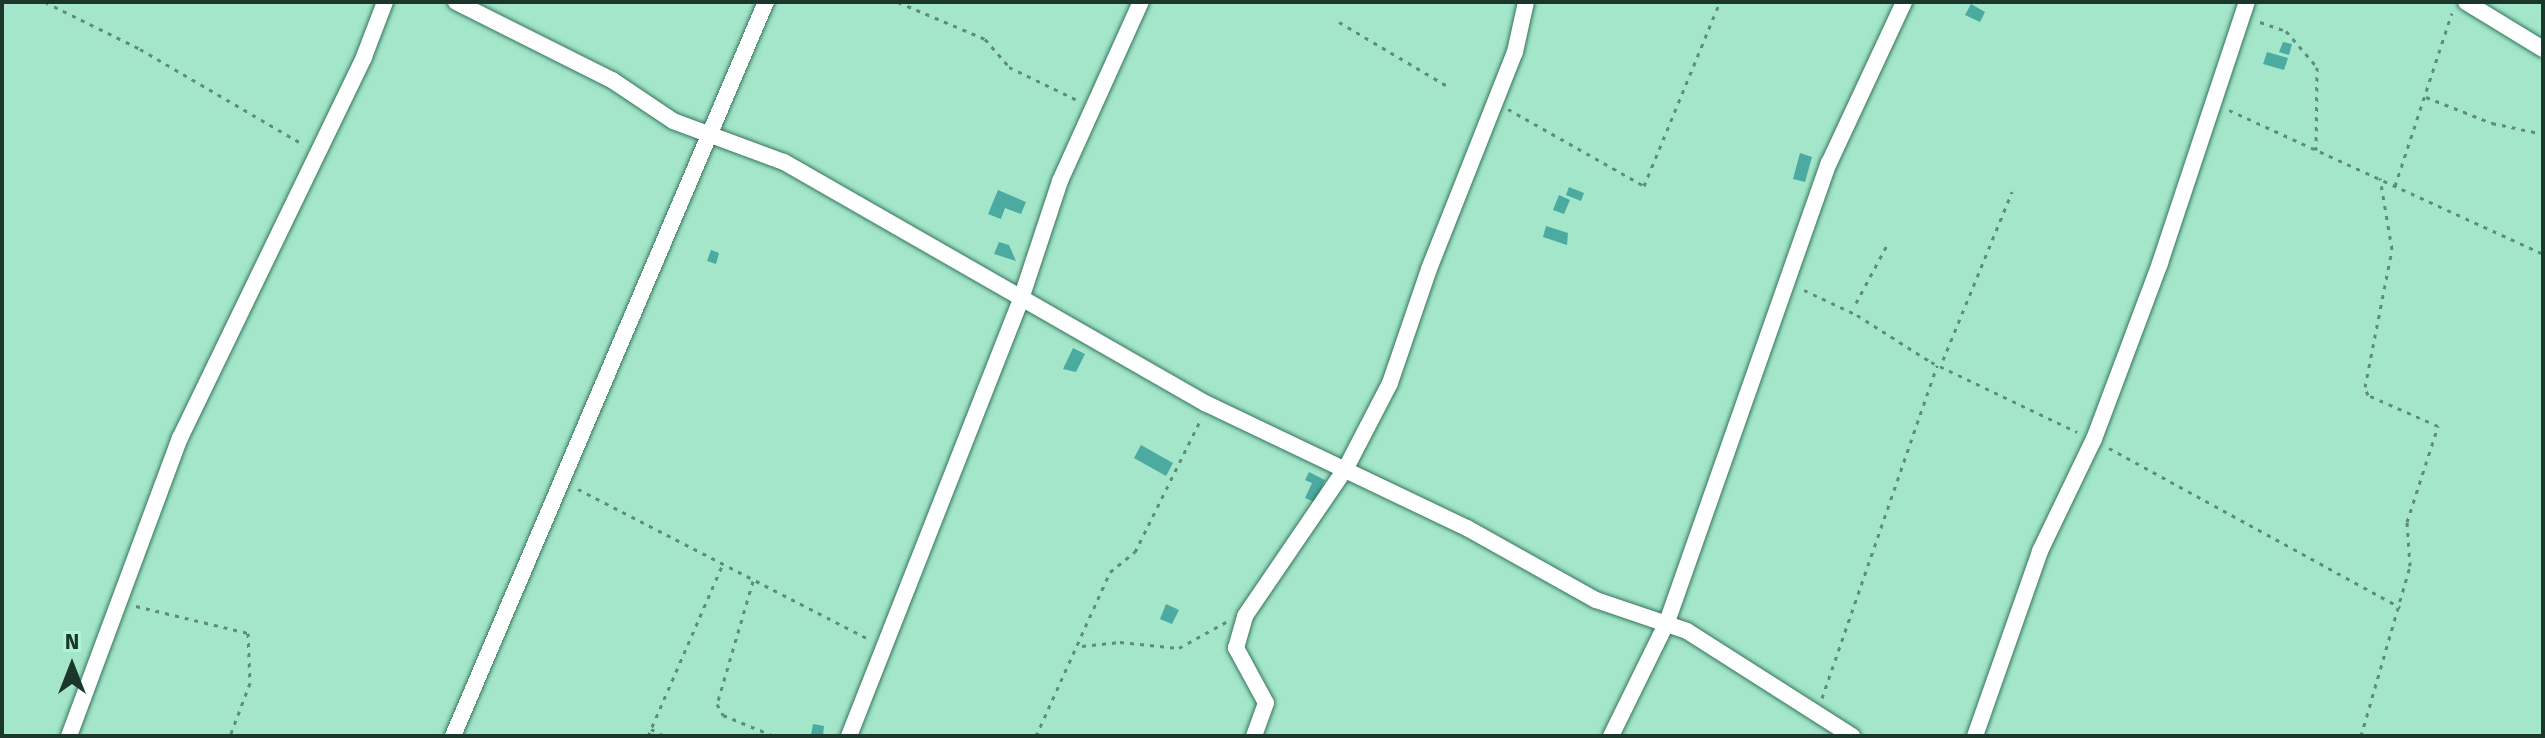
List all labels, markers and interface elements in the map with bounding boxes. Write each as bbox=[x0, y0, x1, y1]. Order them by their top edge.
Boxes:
north arrow bbox=[32, 626, 112, 706]
text: N bbox=[65, 628, 79, 655]

